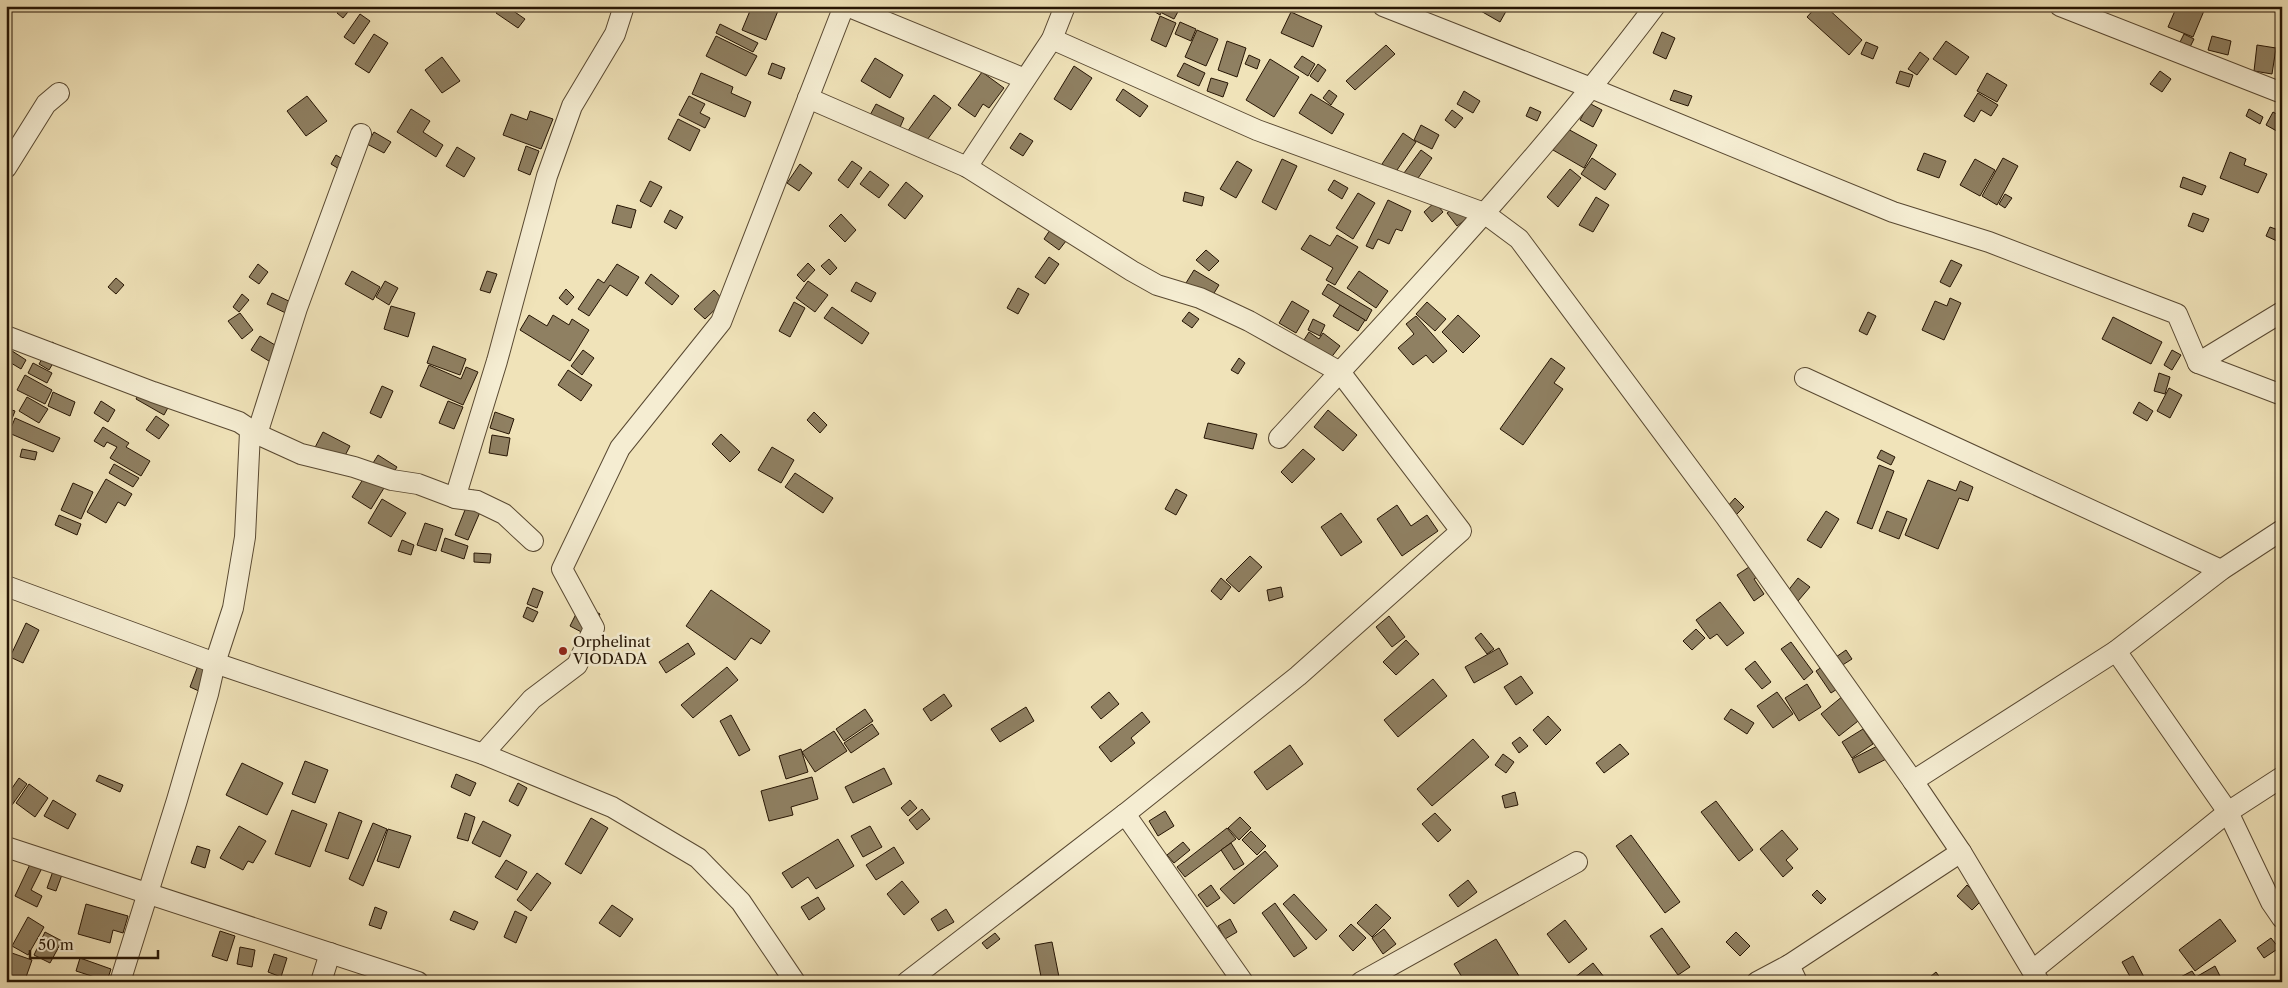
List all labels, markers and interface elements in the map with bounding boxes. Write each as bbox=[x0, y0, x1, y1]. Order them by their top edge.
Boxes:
place label: Orphelinat VIODADA bbox=[572, 632, 651, 668]
marker: Orphelinat VIODADA bbox=[557, 645, 569, 657]
scale bar bbox=[30, 928, 158, 960]
text: 50 m bbox=[38, 935, 74, 954]

